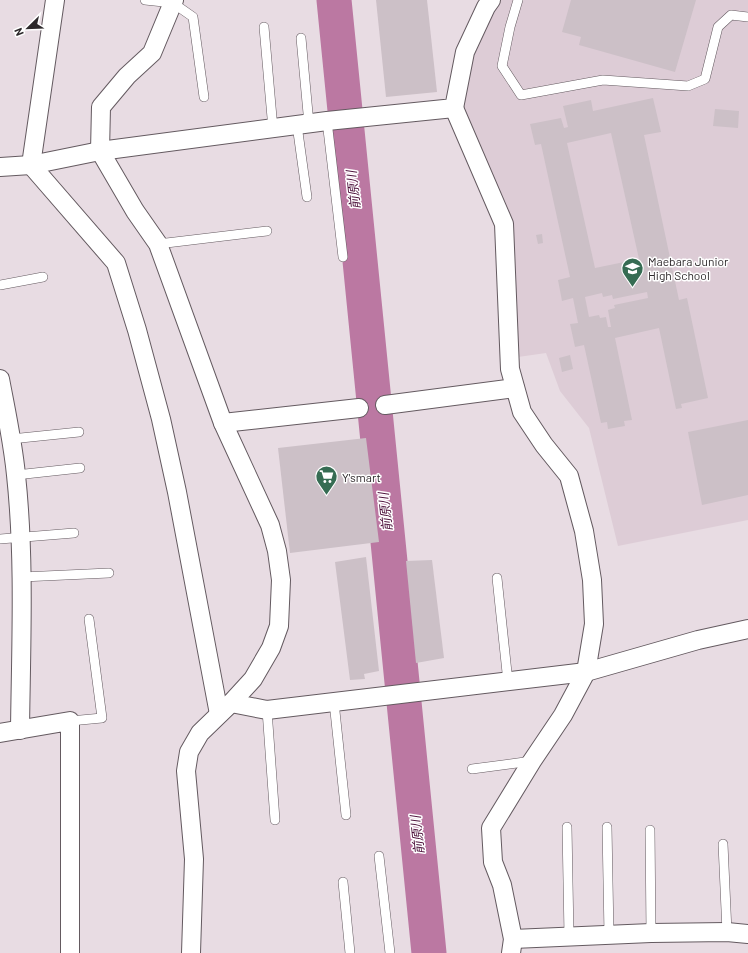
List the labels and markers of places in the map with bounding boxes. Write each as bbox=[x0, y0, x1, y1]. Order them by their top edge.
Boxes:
place label: Maebara Junior High School bbox=[648, 254, 729, 282]
school or university icon: Maebara Junior High School bbox=[619, 255, 645, 288]
supermarket icon: Y'smart bbox=[314, 464, 340, 497]
place label: Y'smart bbox=[342, 470, 381, 484]

